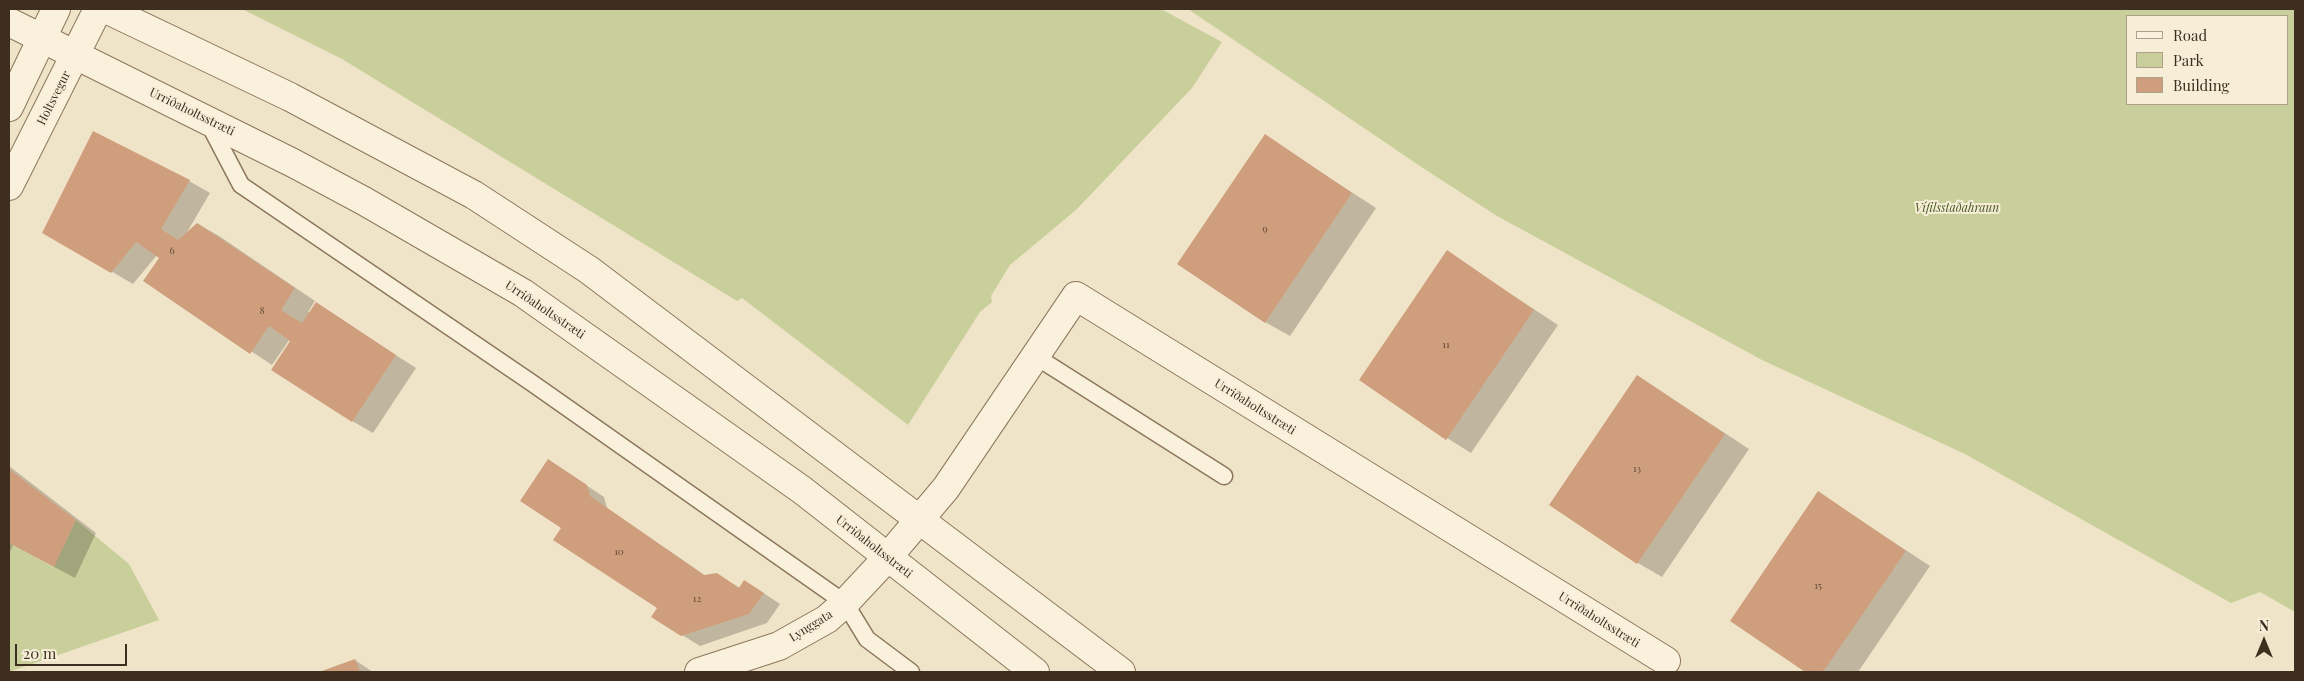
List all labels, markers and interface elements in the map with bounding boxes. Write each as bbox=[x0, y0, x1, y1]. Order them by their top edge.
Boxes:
legend bbox=[2126, 15, 2289, 105]
text: Road bbox=[2173, 25, 2207, 45]
text: Park bbox=[2173, 50, 2204, 70]
street label: Holtsvegur bbox=[34, 69, 74, 127]
text: Building bbox=[2173, 75, 2229, 95]
street label: Urriðaholtsstræti bbox=[147, 85, 237, 139]
park label: Vífilsstaðahraun bbox=[1915, 201, 1999, 215]
house number: 9 bbox=[1262, 223, 1268, 235]
house number: 6 bbox=[169, 245, 175, 257]
street label: Urriðaholtsstræti bbox=[502, 278, 588, 342]
house number: 8 bbox=[259, 305, 265, 317]
house number: 11 bbox=[1442, 339, 1450, 351]
street label: Urriðaholtsstræti bbox=[1212, 376, 1298, 438]
house number: 13 bbox=[1633, 463, 1641, 475]
street label: Urriðaholtsstræti bbox=[833, 513, 915, 581]
house number: 10 bbox=[614, 546, 624, 558]
house number: 15 bbox=[1814, 580, 1822, 592]
street label: Urriðaholtsstræti bbox=[1556, 589, 1642, 651]
house number: 12 bbox=[693, 593, 701, 605]
street label: Lynggata bbox=[787, 607, 835, 645]
north arrow bbox=[2239, 616, 2289, 666]
text: N bbox=[2259, 616, 2269, 635]
scale bar bbox=[18, 634, 130, 666]
text: 20 m bbox=[23, 643, 56, 663]

